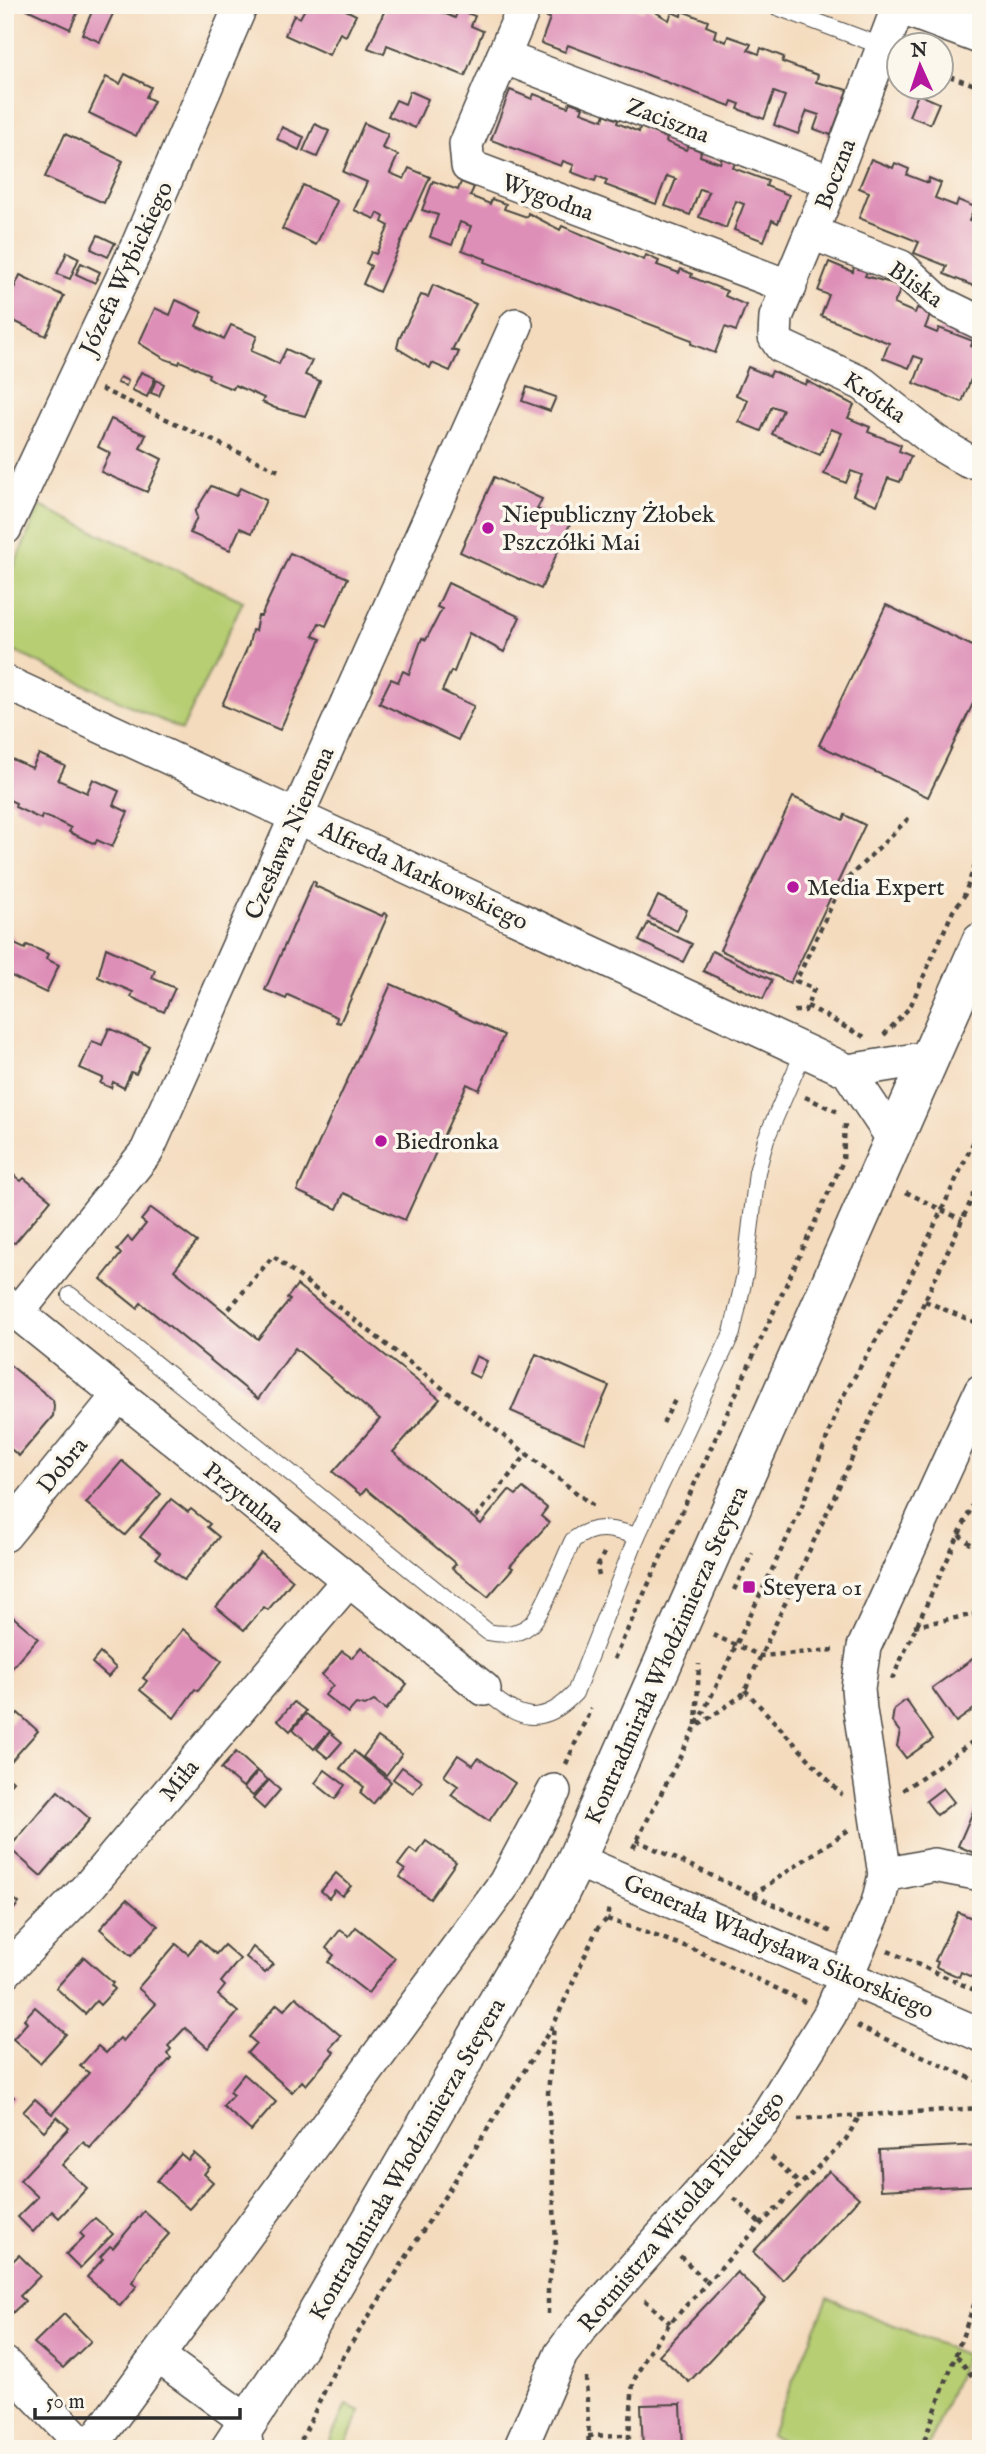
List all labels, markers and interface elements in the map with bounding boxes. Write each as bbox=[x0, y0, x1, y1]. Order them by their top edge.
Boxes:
north arrow bbox=[884, 32, 954, 102]
text: N bbox=[909, 39, 929, 63]
street label: Zaciszna bbox=[621, 91, 714, 152]
street label: Boczna bbox=[809, 134, 864, 214]
street label: Wygodna bbox=[497, 167, 598, 230]
street label: Józefa Wybickiego bbox=[72, 177, 181, 363]
street label: Bliska bbox=[882, 255, 949, 316]
street label: Krótka bbox=[836, 365, 912, 432]
place label: Niepubliczny Żłobek Pszczółki Mai bbox=[502, 500, 715, 559]
marker: Niepubliczny Żłobek Pszczółki Mai bbox=[480, 520, 496, 536]
street label: Czesława Niemena bbox=[238, 742, 343, 925]
street label: Alfreda Markowskiego bbox=[313, 814, 533, 938]
place label: Media Expert bbox=[807, 873, 945, 904]
marker: Media Expert bbox=[785, 879, 801, 895]
place label: Biedronka bbox=[395, 1127, 499, 1158]
marker: Biedronka bbox=[373, 1133, 389, 1149]
street label: Dobra bbox=[31, 1431, 96, 1501]
street label: Przytulna bbox=[196, 1456, 291, 1541]
street label: Kontradmirała Włodzimierza Steyera bbox=[578, 1481, 757, 1830]
place label: Steyera 01 bbox=[763, 1573, 862, 1604]
marker: Steyera 01 bbox=[741, 1579, 757, 1595]
street label: Miła bbox=[154, 1753, 207, 1809]
street label: Generała Władysława Sikorskiego bbox=[618, 1868, 938, 2027]
street label: Kontradmirała Włodzimierza Steyera bbox=[303, 1992, 514, 2327]
street label: Rotmistrza Witolda Pileckiego bbox=[572, 2085, 792, 2339]
scale bar bbox=[35, 2377, 240, 2421]
text: 50 m bbox=[46, 2389, 85, 2416]

